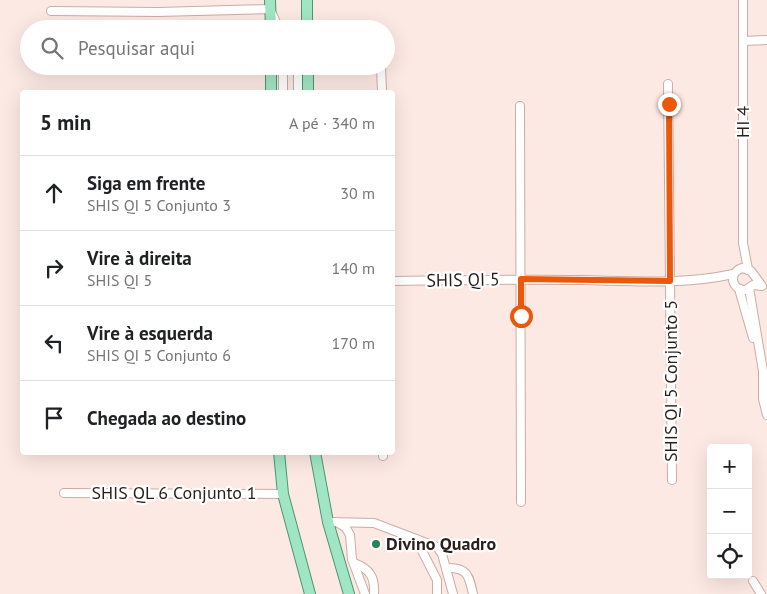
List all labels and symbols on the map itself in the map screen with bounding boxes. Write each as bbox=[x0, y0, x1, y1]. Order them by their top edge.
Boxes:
route end bbox=[658, 93, 681, 116]
street label: HI 4 bbox=[731, 106, 754, 138]
street label: SHIS QI 5 bbox=[426, 267, 500, 292]
street label: SHIS QI 5 Conjunto 5 bbox=[659, 300, 682, 462]
route start bbox=[510, 305, 533, 328]
street label: SHIS QL 6 Conjunto 1 bbox=[91, 481, 257, 504]
place label: Divino Quadro bbox=[386, 532, 496, 555]
marker: Divino Quadro bbox=[370, 538, 382, 550]

